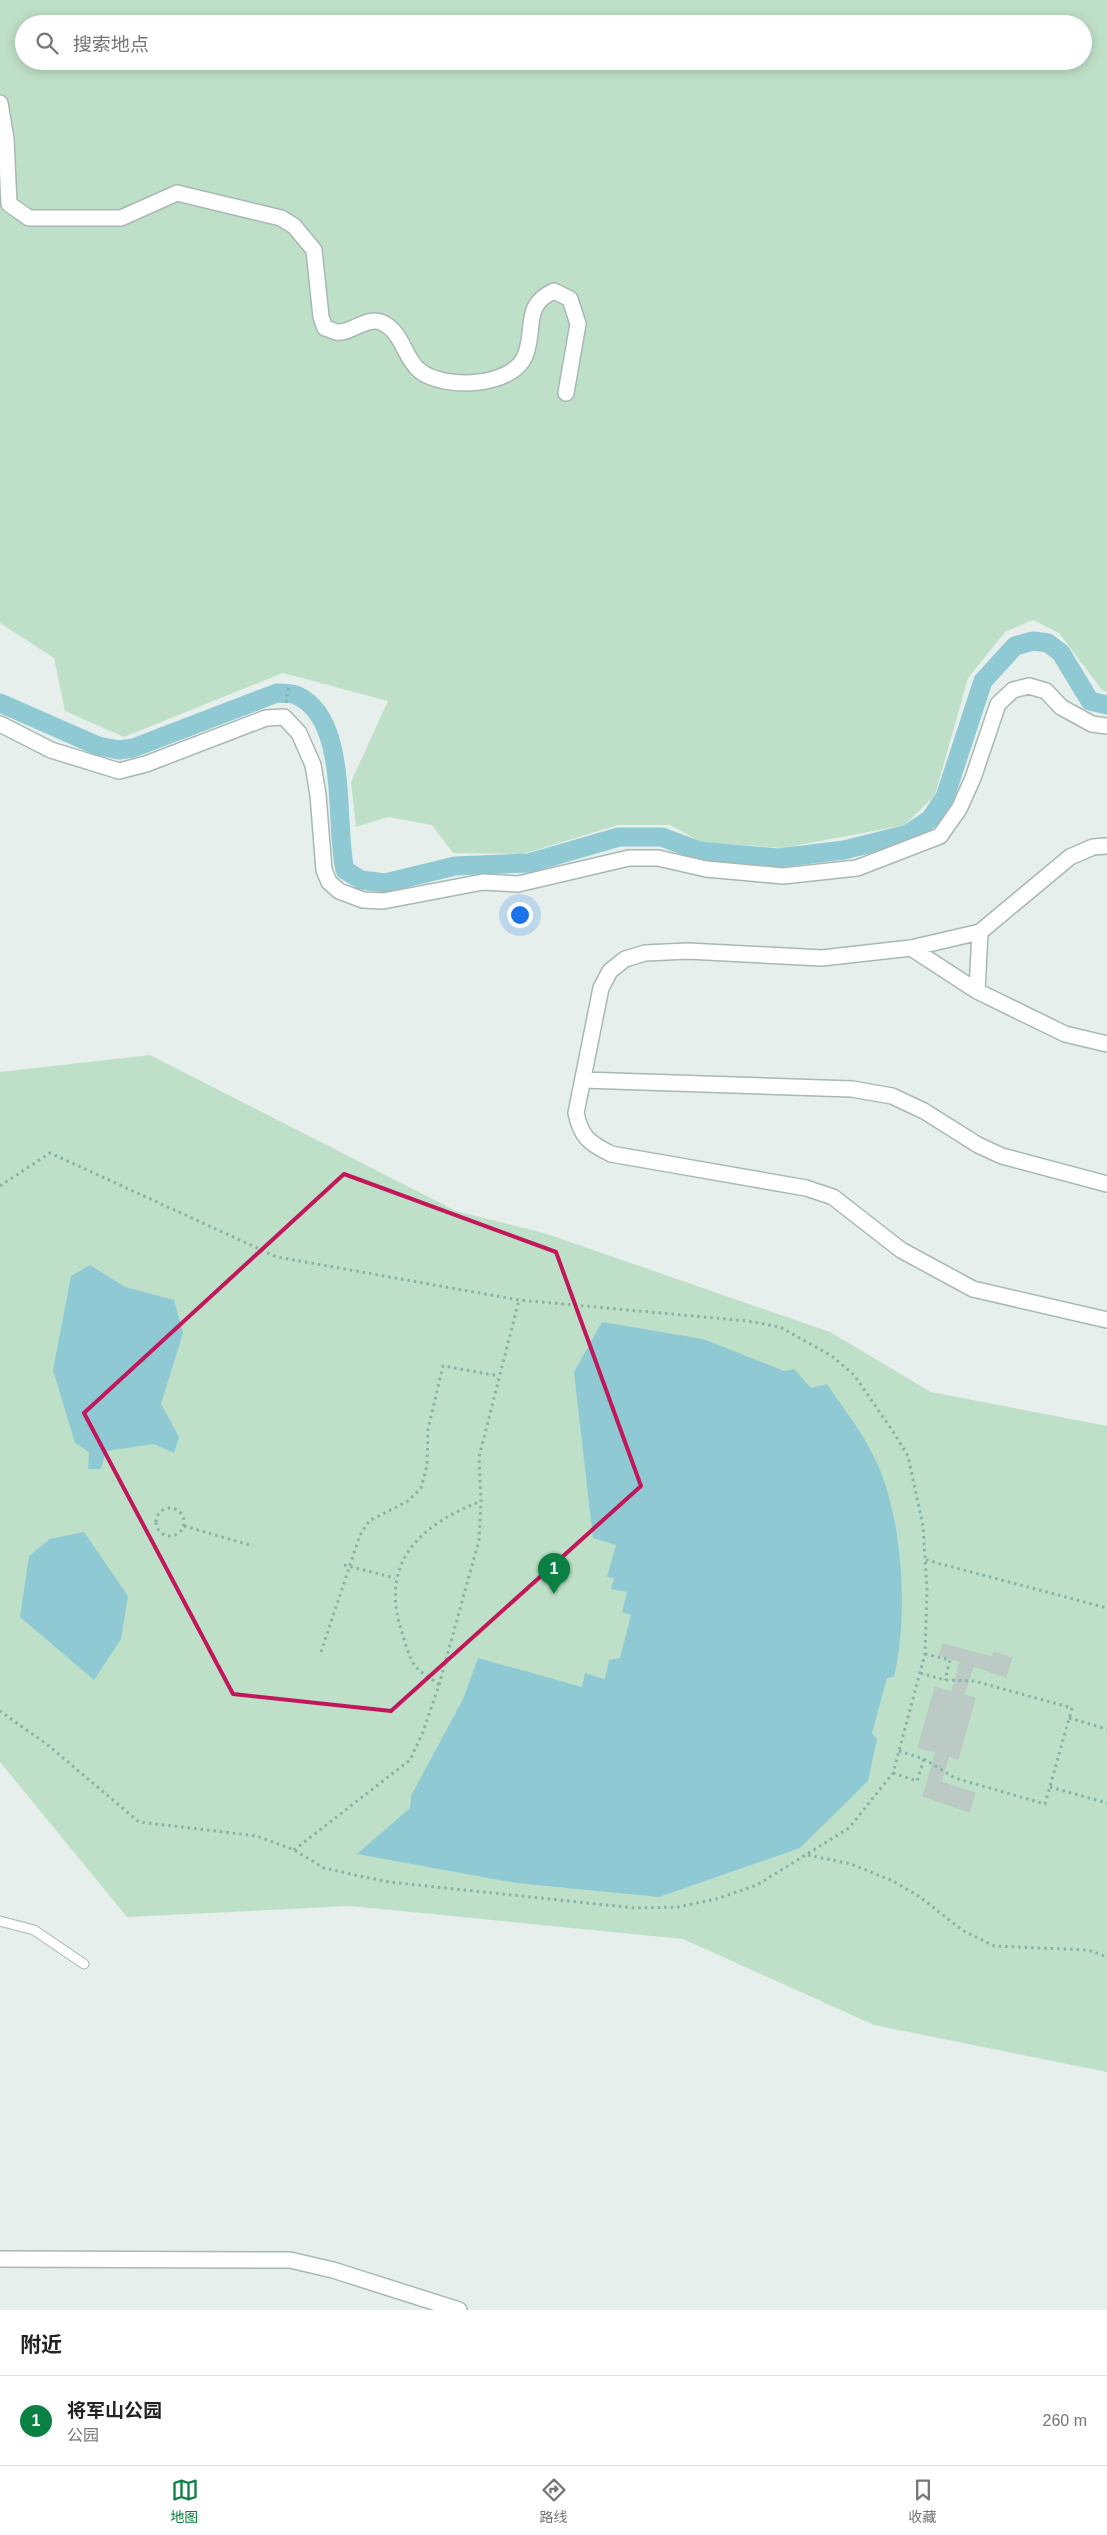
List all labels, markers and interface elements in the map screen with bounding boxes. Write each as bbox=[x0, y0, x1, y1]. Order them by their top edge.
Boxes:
search box bbox=[15, 15, 1092, 70]
icon: search bbox=[33, 29, 61, 57]
text: 搜索地点 bbox=[73, 34, 149, 55]
your location bbox=[507, 902, 533, 928]
pin: 1 bbox=[538, 1553, 570, 1594]
text: 附近 bbox=[20, 2333, 62, 2356]
text: 将军山公园 bbox=[67, 2400, 162, 2421]
text: 1 bbox=[32, 2412, 40, 2429]
text: 260 m bbox=[1043, 2412, 1087, 2429]
text: 公园 bbox=[67, 2427, 99, 2444]
tab: 地图 bbox=[171, 2476, 199, 2526]
tab: 路线 bbox=[540, 2476, 568, 2526]
tab: 收藏 bbox=[909, 2476, 937, 2526]

